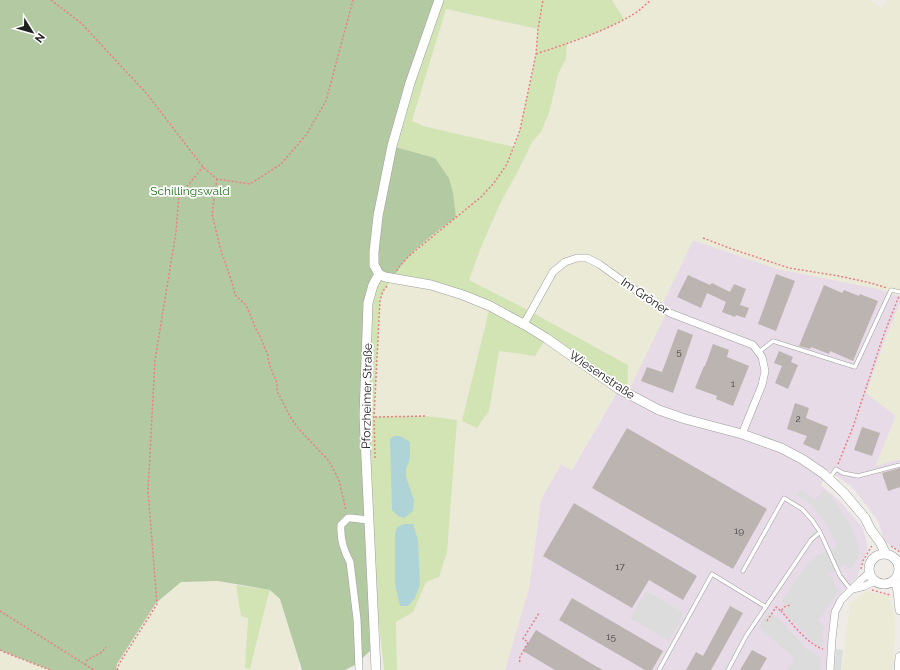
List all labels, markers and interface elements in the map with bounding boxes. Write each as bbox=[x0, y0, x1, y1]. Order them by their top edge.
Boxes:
north arrow bbox=[12, 12, 52, 52]
text: N bbox=[32, 30, 47, 45]
park label: Schillingswald bbox=[150, 184, 230, 198]
street label: Im Gröner bbox=[618, 275, 672, 318]
street label: Pforzheimer Straße bbox=[359, 343, 375, 449]
house number: 5 bbox=[676, 346, 682, 357]
street label: Wiesenstraße bbox=[566, 348, 638, 402]
house number: 1 bbox=[731, 378, 736, 389]
house number: 2 bbox=[795, 413, 801, 424]
house number: 19 bbox=[734, 525, 744, 536]
house number: 17 bbox=[615, 561, 625, 572]
house number: 15 bbox=[606, 631, 616, 642]

